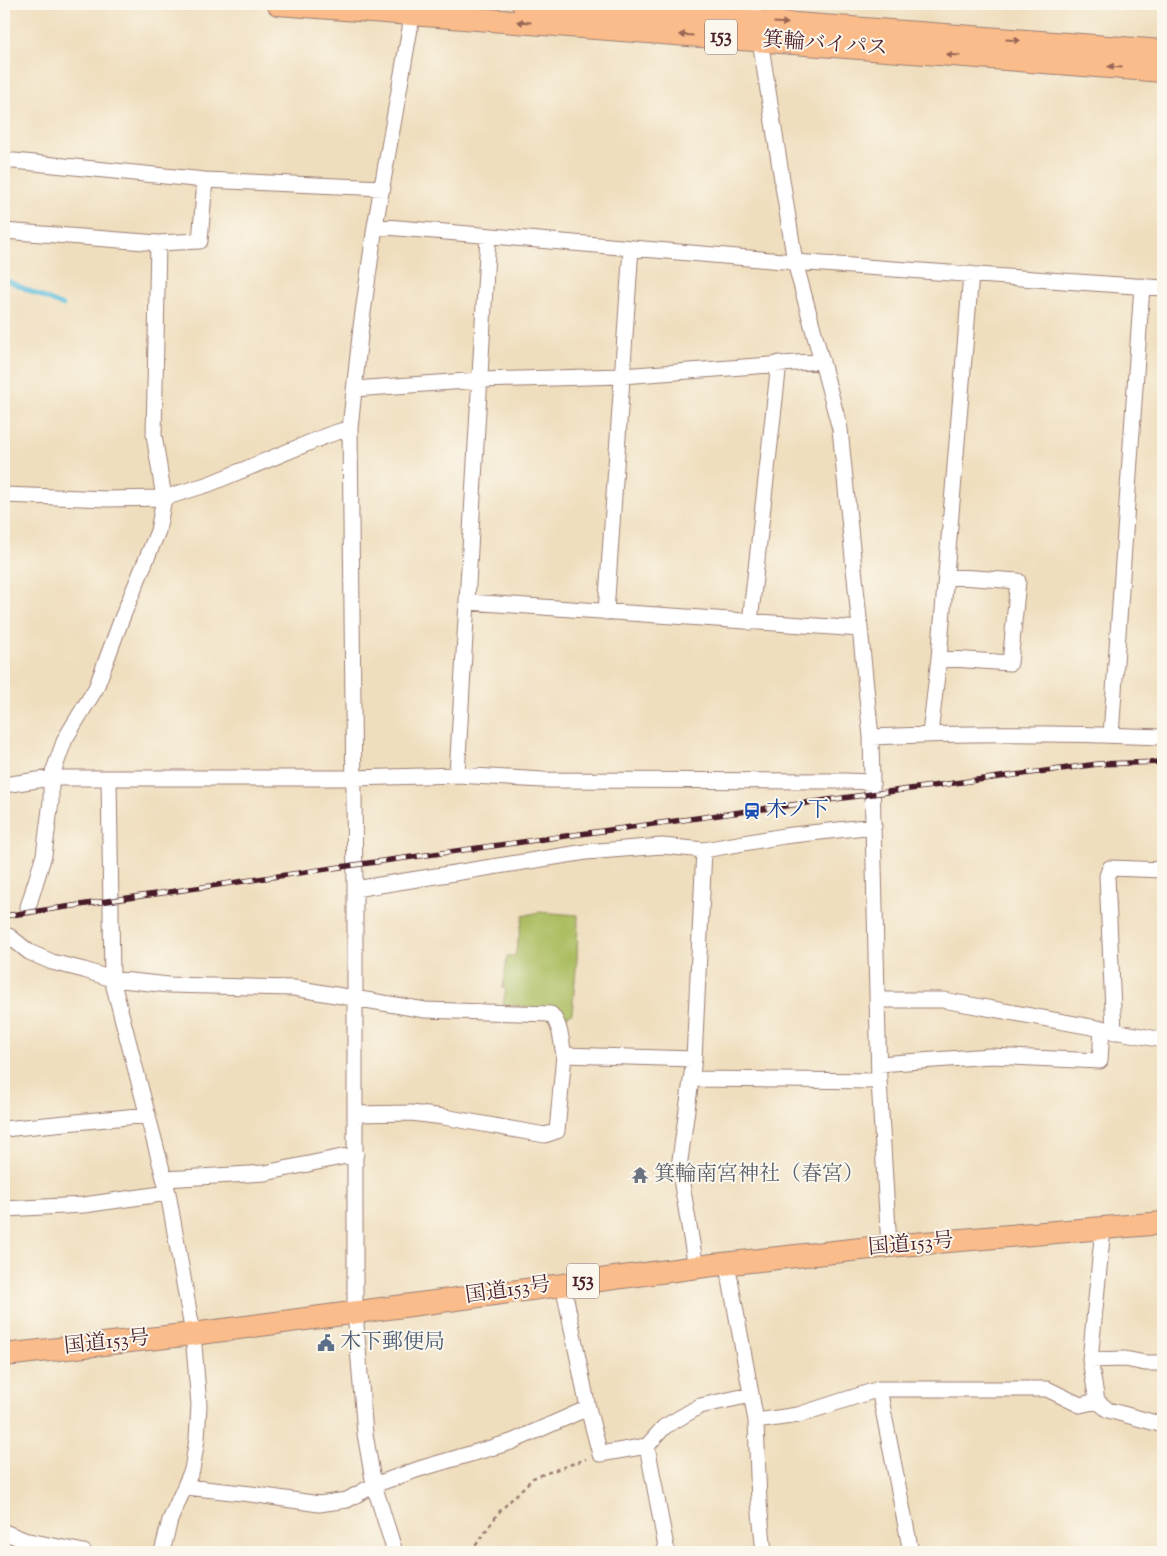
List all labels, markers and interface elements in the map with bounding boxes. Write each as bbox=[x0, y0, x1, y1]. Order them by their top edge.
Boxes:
one-way arrow bbox=[516, 18, 532, 26]
one-way arrow bbox=[773, 19, 789, 27]
road number: 153 bbox=[705, 20, 737, 54]
street label: 箕輪バイパス bbox=[761, 26, 889, 64]
one-way arrow bbox=[678, 30, 694, 38]
one-way arrow bbox=[1005, 36, 1021, 44]
one-way arrow bbox=[944, 51, 960, 59]
one-way arrow bbox=[1106, 63, 1122, 71]
place label: 木ノ下 bbox=[766, 796, 829, 826]
station icon: 木ノ下 bbox=[742, 801, 762, 821]
place label: 箕輪南宮神社（春宮） bbox=[654, 1160, 864, 1190]
temple icon: 箕輪南宮神社（春宮） bbox=[630, 1165, 650, 1185]
street label: 国道153号 bbox=[867, 1226, 955, 1264]
road number: 153 bbox=[567, 1264, 599, 1298]
street label: 国道153号 bbox=[463, 1270, 553, 1312]
street label: 国道153号 bbox=[63, 1324, 151, 1362]
place label: 木下郵便局 bbox=[340, 1328, 445, 1358]
public building icon: 木下郵便局 bbox=[316, 1333, 336, 1353]

